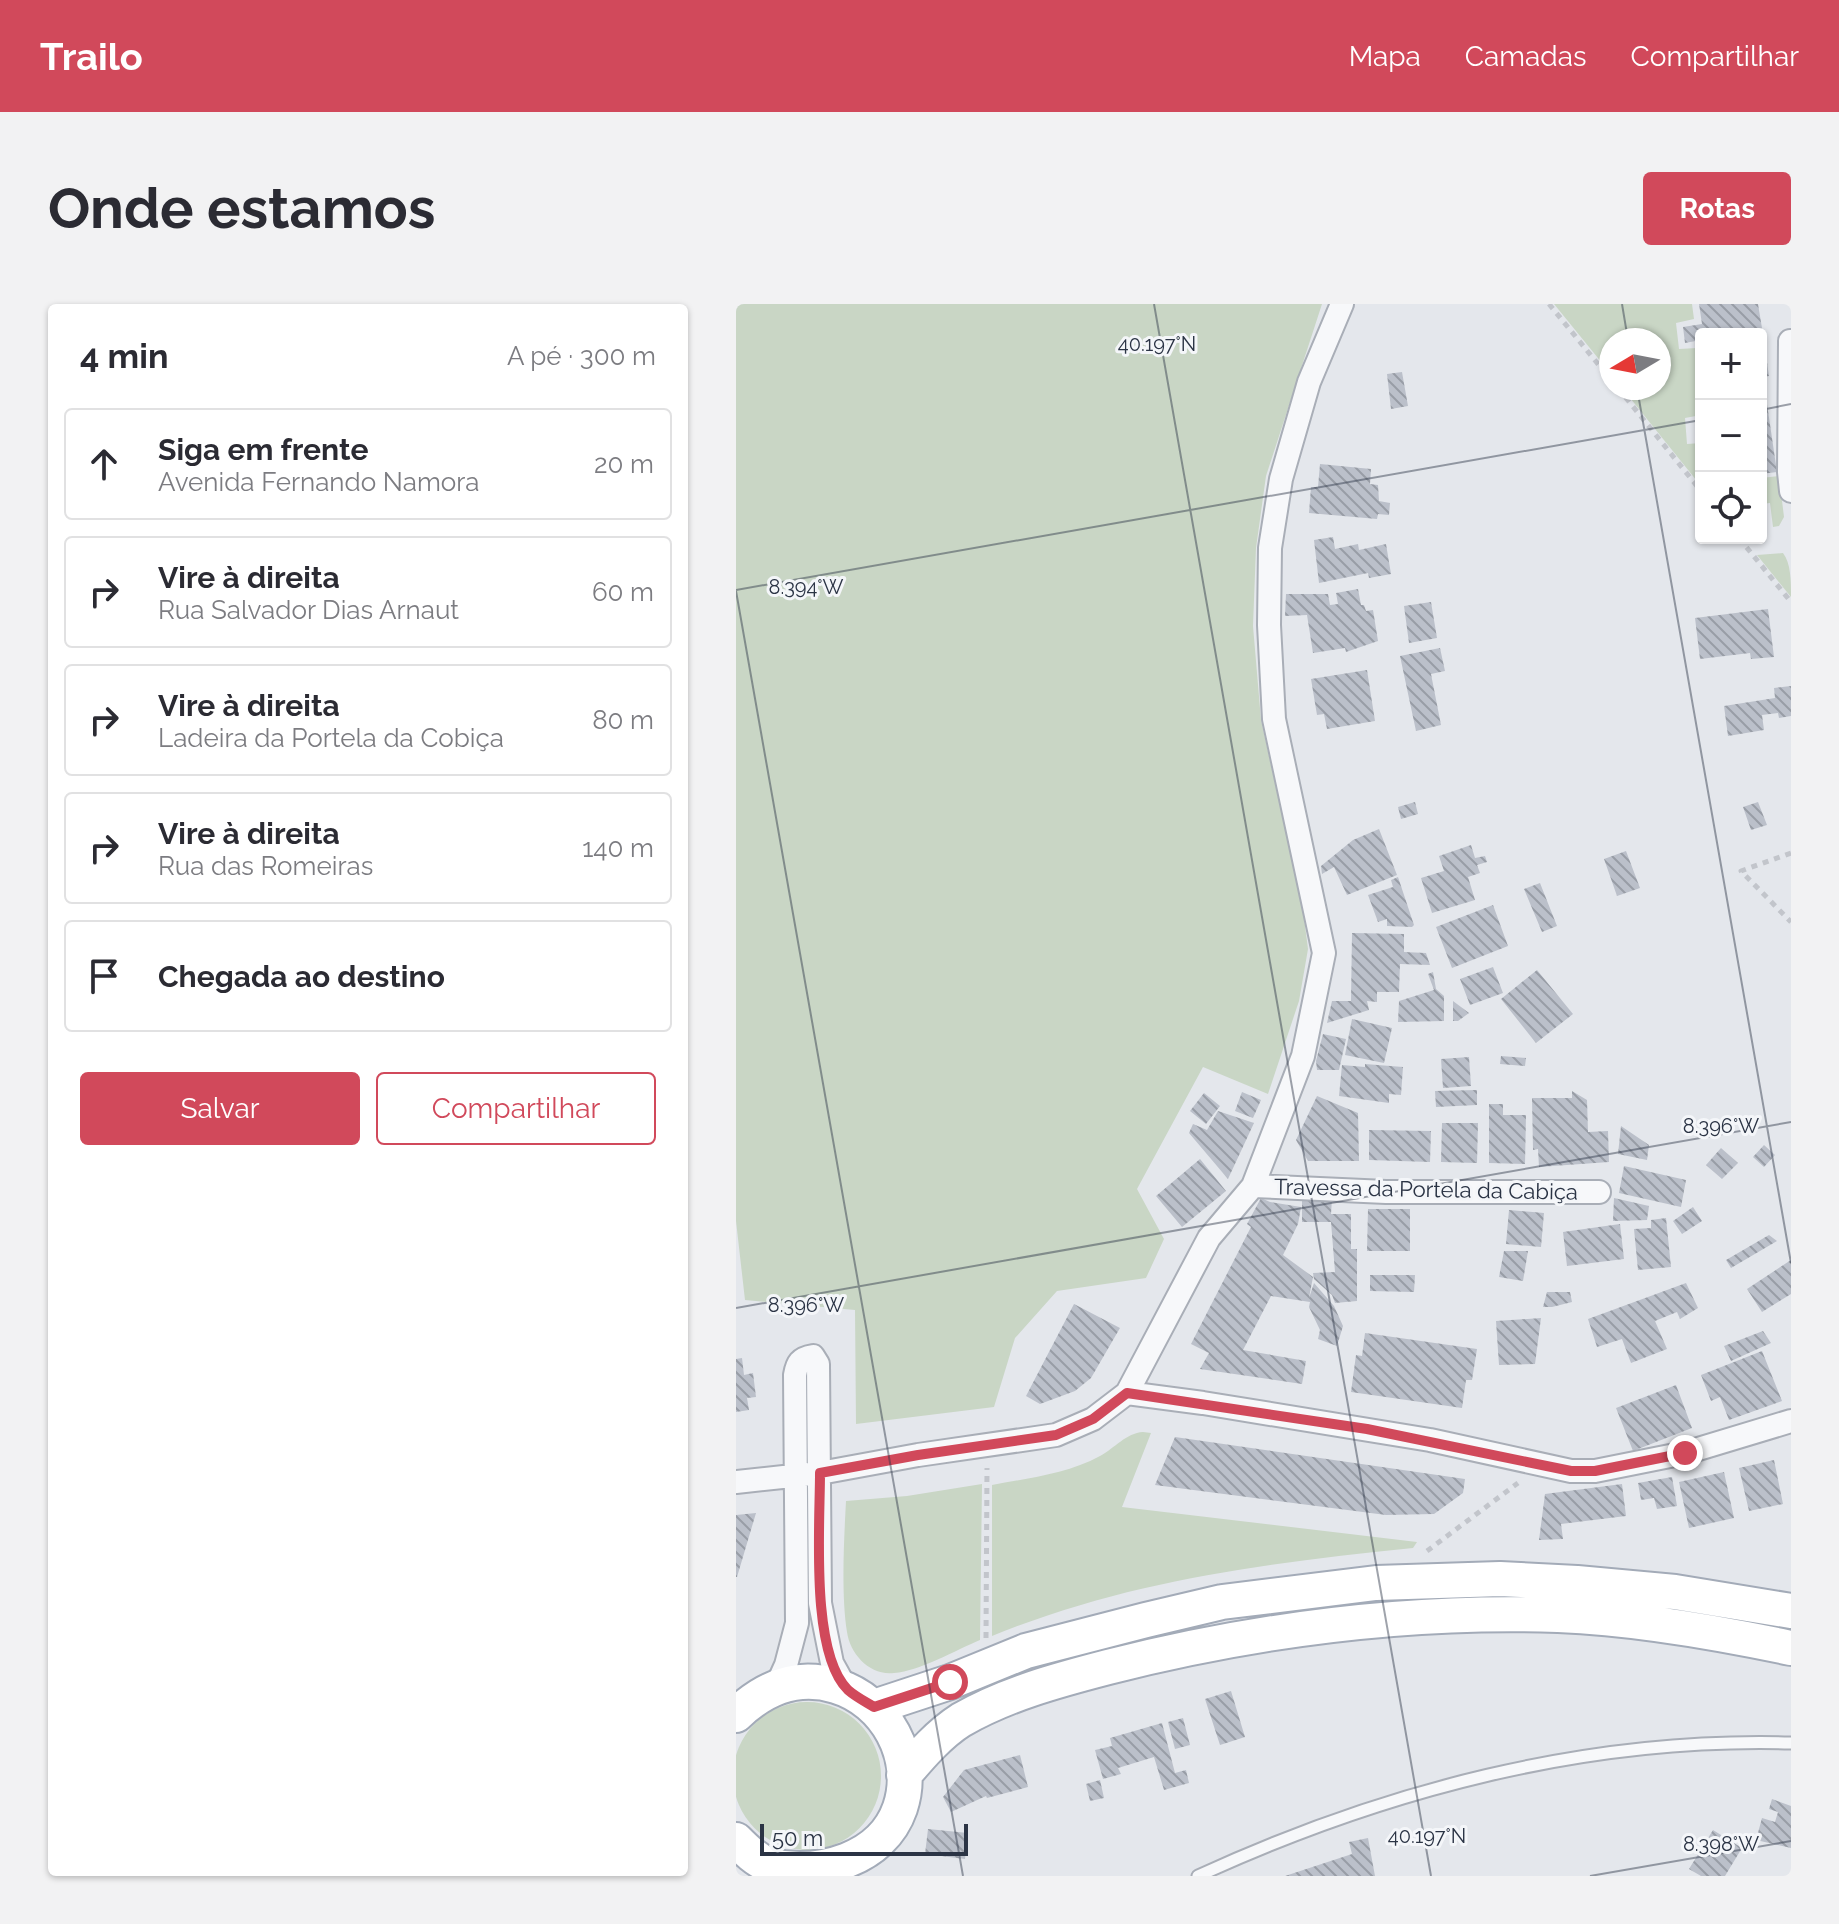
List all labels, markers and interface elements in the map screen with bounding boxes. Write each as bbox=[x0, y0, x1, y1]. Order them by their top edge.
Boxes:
text: Trailo bbox=[40, 34, 143, 79]
text: Mapa bbox=[1349, 40, 1421, 73]
text: Camadas bbox=[1465, 40, 1587, 73]
text: Compartilhar bbox=[1631, 40, 1799, 73]
button: Rotas bbox=[1643, 172, 1791, 245]
text: Onde estamos bbox=[48, 175, 435, 241]
north arrow bbox=[1599, 328, 1671, 400]
map controls bbox=[1695, 328, 1767, 544]
button: + bbox=[1695, 328, 1767, 400]
text: 40.197°N bbox=[1118, 332, 1196, 356]
text: 4 min bbox=[80, 336, 168, 376]
text: A pé · 300 m bbox=[507, 341, 656, 371]
button: − bbox=[1695, 400, 1767, 472]
text: Siga em frente bbox=[158, 432, 368, 467]
icon: ahead bbox=[82, 442, 126, 486]
text: 20 m bbox=[594, 449, 654, 479]
text: Avenida Fernando Namora bbox=[158, 467, 480, 497]
button: locate bbox=[1695, 472, 1767, 544]
text: Vire à direita bbox=[158, 560, 340, 595]
icon: right bbox=[82, 570, 126, 614]
text: 8.394°W bbox=[769, 575, 844, 599]
text: 60 m bbox=[592, 577, 654, 607]
text: Rua Salvador Dias Arnaut bbox=[158, 595, 459, 625]
text: Vire à direita bbox=[158, 688, 340, 723]
icon: right bbox=[82, 698, 126, 742]
text: 80 m bbox=[592, 705, 654, 735]
text: Ladeira da Portela da Cobiça bbox=[158, 723, 504, 753]
text: Vire à direita bbox=[158, 816, 340, 851]
icon: right bbox=[82, 826, 126, 870]
text: 140 m bbox=[582, 833, 654, 863]
text: Rua das Romeiras bbox=[158, 851, 373, 881]
icon: arrive bbox=[82, 954, 126, 998]
text: Chegada ao destino bbox=[158, 959, 445, 994]
button: Salvar bbox=[80, 1072, 360, 1145]
button: Compartilhar bbox=[376, 1072, 656, 1145]
text: 8.396°W bbox=[1683, 1114, 1759, 1138]
street label: Travessa da Portela da Cabiça bbox=[1274, 1173, 1578, 1205]
text: 8.396°W bbox=[768, 1293, 844, 1317]
route end bbox=[1667, 1435, 1703, 1471]
route start bbox=[932, 1664, 968, 1700]
scale bar bbox=[760, 1820, 968, 1856]
text: 40.197°N bbox=[1388, 1824, 1466, 1848]
text: 50 m bbox=[772, 1825, 823, 1851]
text: 8.398°W bbox=[1683, 1832, 1759, 1856]

